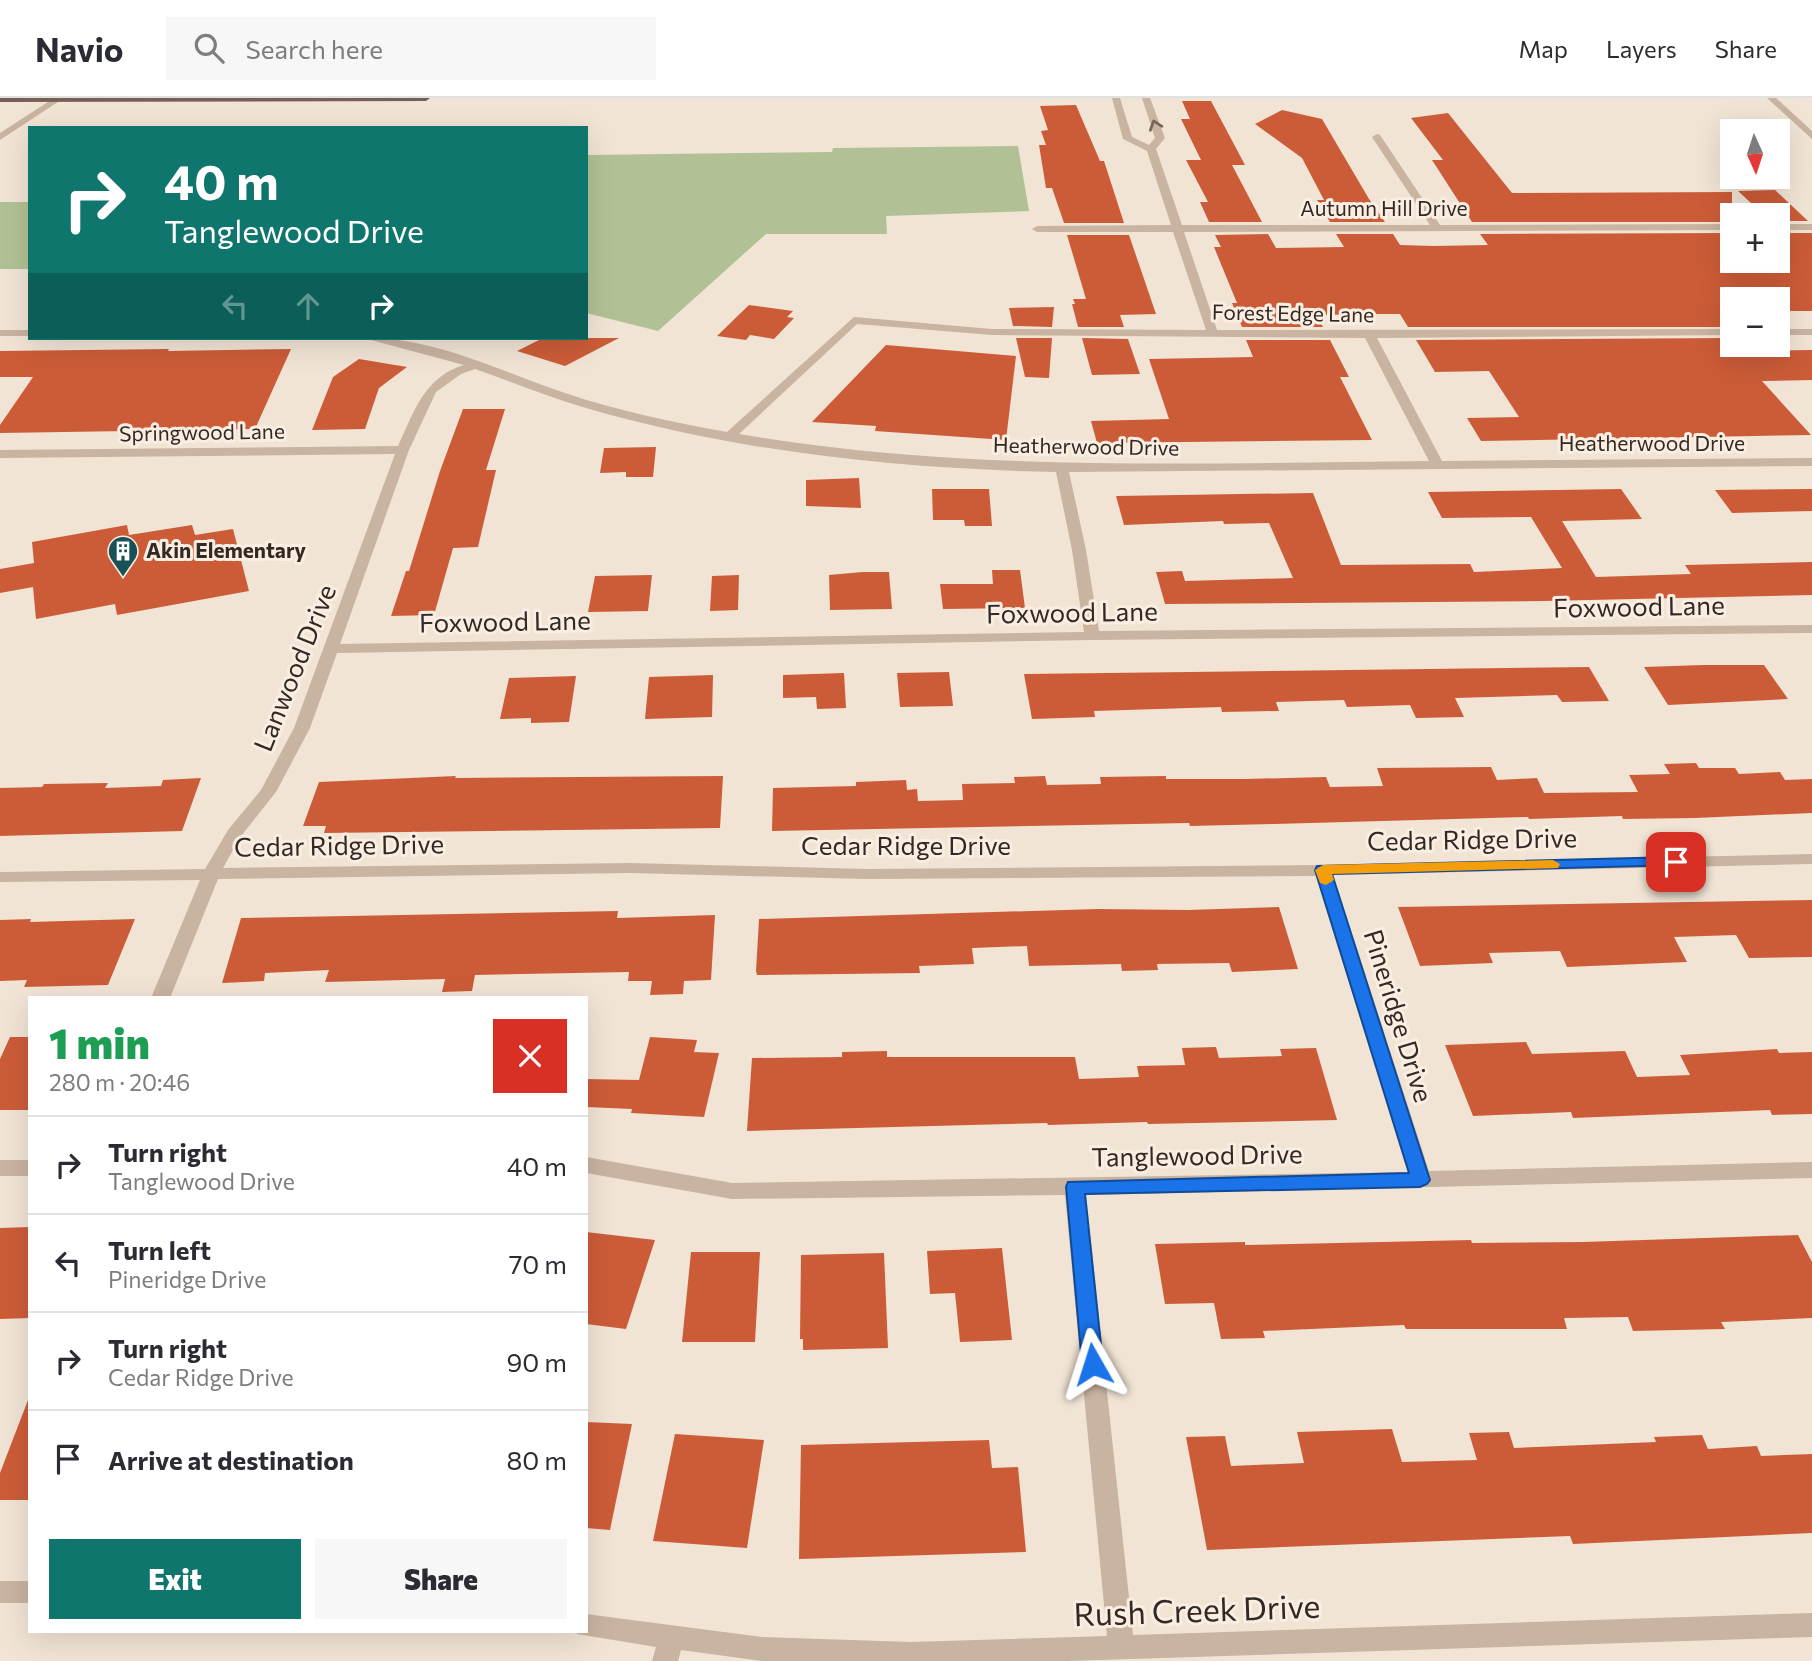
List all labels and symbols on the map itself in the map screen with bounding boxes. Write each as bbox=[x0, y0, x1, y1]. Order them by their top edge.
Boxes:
one-way arrow bbox=[1149, 119, 1163, 131]
north arrow bbox=[1720, 119, 1790, 189]
street label: Autumn Hill Drive bbox=[1300, 195, 1468, 220]
street label: Forest Edge Lane bbox=[1212, 299, 1374, 326]
street label: Springwood Lane bbox=[119, 418, 285, 445]
street label: Heatherwood Drive bbox=[1559, 430, 1745, 455]
street label: Heatherwood Drive bbox=[993, 431, 1179, 460]
building icon: Akin Elementary bbox=[106, 534, 140, 578]
place label: Akin Elementary bbox=[146, 537, 307, 562]
street label: Lanwood Drive bbox=[246, 579, 341, 755]
street label: Foxwood Lane bbox=[1553, 589, 1725, 622]
street label: Foxwood Lane bbox=[986, 595, 1158, 628]
street label: Foxwood Lane bbox=[419, 604, 591, 637]
street label: Cedar Ridge Drive bbox=[1367, 821, 1577, 856]
street label: Cedar Ridge Drive bbox=[234, 827, 444, 862]
street label: Cedar Ridge Drive bbox=[801, 829, 1011, 860]
pin bbox=[1646, 832, 1706, 892]
street label: Pineridge Drive bbox=[1358, 925, 1440, 1106]
street label: Tanglewood Drive bbox=[1091, 1137, 1303, 1172]
position arrow bbox=[1056, 1327, 1130, 1401]
street label: Rush Creek Drive bbox=[1073, 1585, 1321, 1633]

